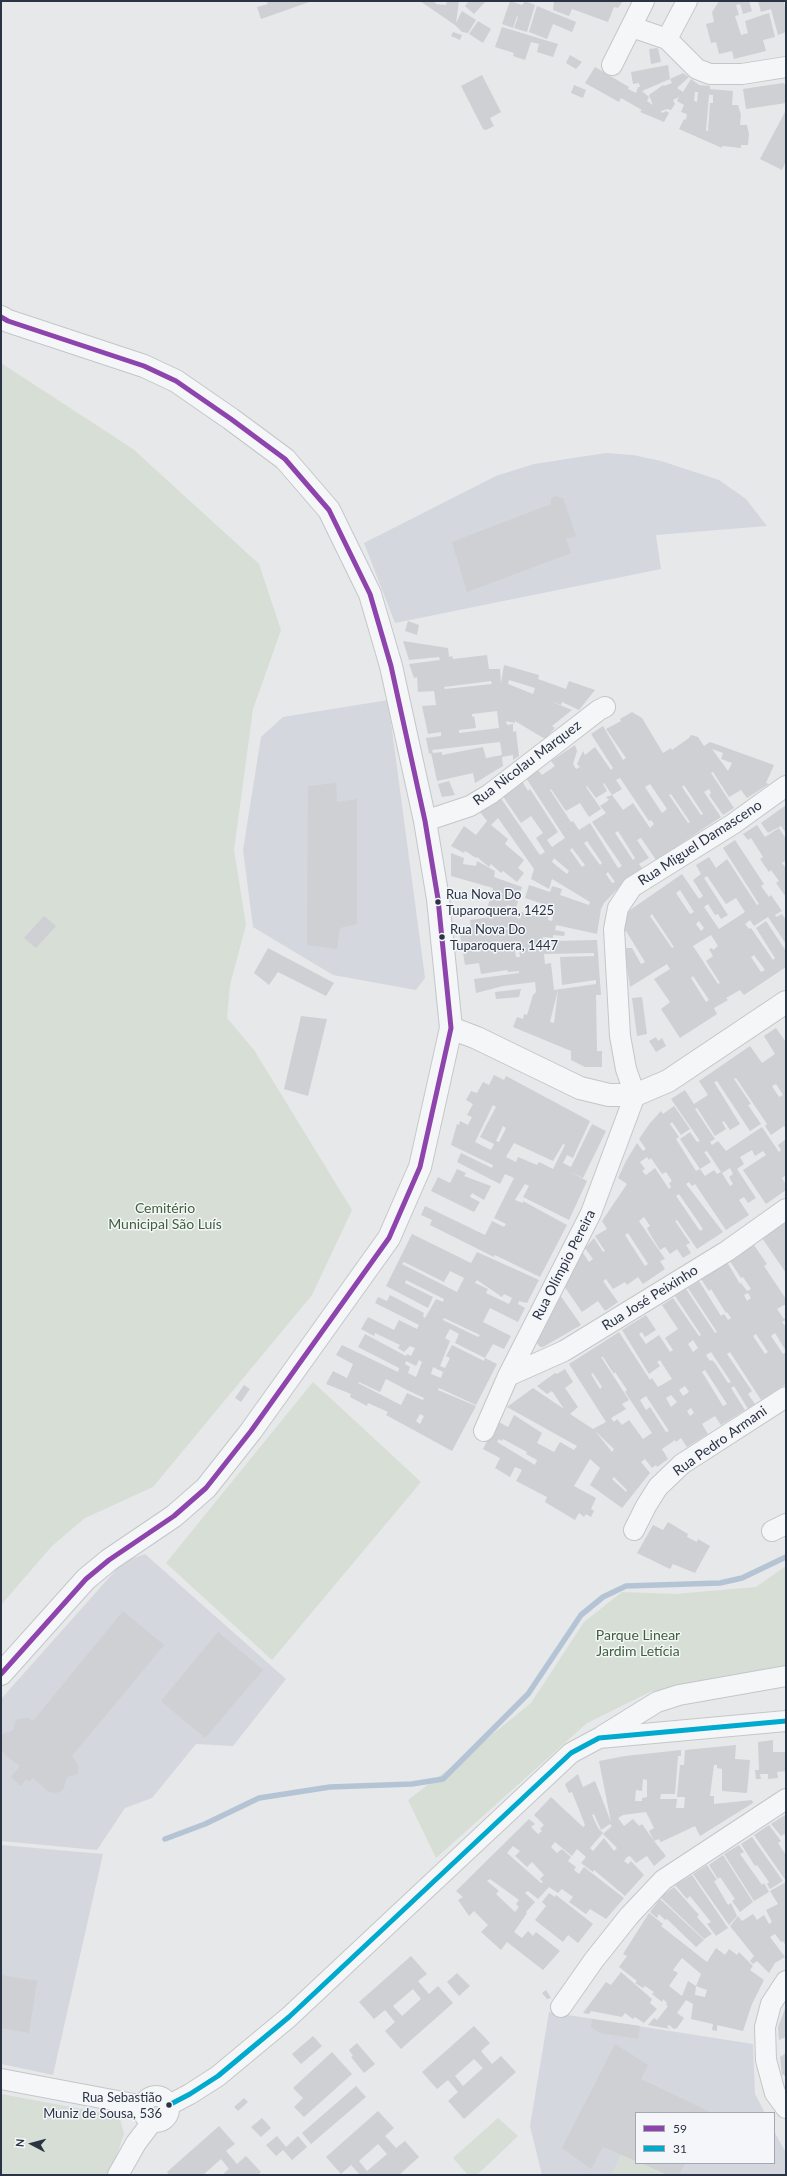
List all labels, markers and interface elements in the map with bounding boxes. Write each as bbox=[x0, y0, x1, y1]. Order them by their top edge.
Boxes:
street label: Rua Nicolau Marquez bbox=[470, 717, 584, 809]
street label: Rua Miguel Damasceno bbox=[635, 797, 765, 889]
place label: Rua Nova Do Tuparoquera, 1425 bbox=[446, 887, 554, 918]
marker: Rua Nova Do Tuparoquera, 1425 bbox=[433, 897, 443, 907]
place label: Rua Nova Do Tuparoquera, 1447 bbox=[450, 922, 558, 953]
marker: Rua Nova Do Tuparoquera, 1447 bbox=[437, 932, 447, 942]
park label: Cemitério Municipal São Luís bbox=[108, 1200, 222, 1232]
street label: Rua Olímpio Pereira bbox=[529, 1207, 599, 1323]
street label: Rua José Peixinho bbox=[599, 1262, 701, 1334]
street label: Rua Pedro Armani bbox=[670, 1402, 770, 1480]
park label: Parque Linear Jardim Letícia bbox=[596, 1627, 680, 1660]
place label: Rua Sebastião Muniz de Sousa, 536 bbox=[43, 2090, 162, 2121]
marker: Rua Sebastião Muniz de Sousa, 536 bbox=[164, 2100, 174, 2110]
legend bbox=[635, 2112, 775, 2164]
text: 59 bbox=[673, 2121, 687, 2136]
north arrow bbox=[12, 2124, 52, 2164]
text: N bbox=[13, 2138, 26, 2148]
text: 31 bbox=[673, 2141, 687, 2156]

